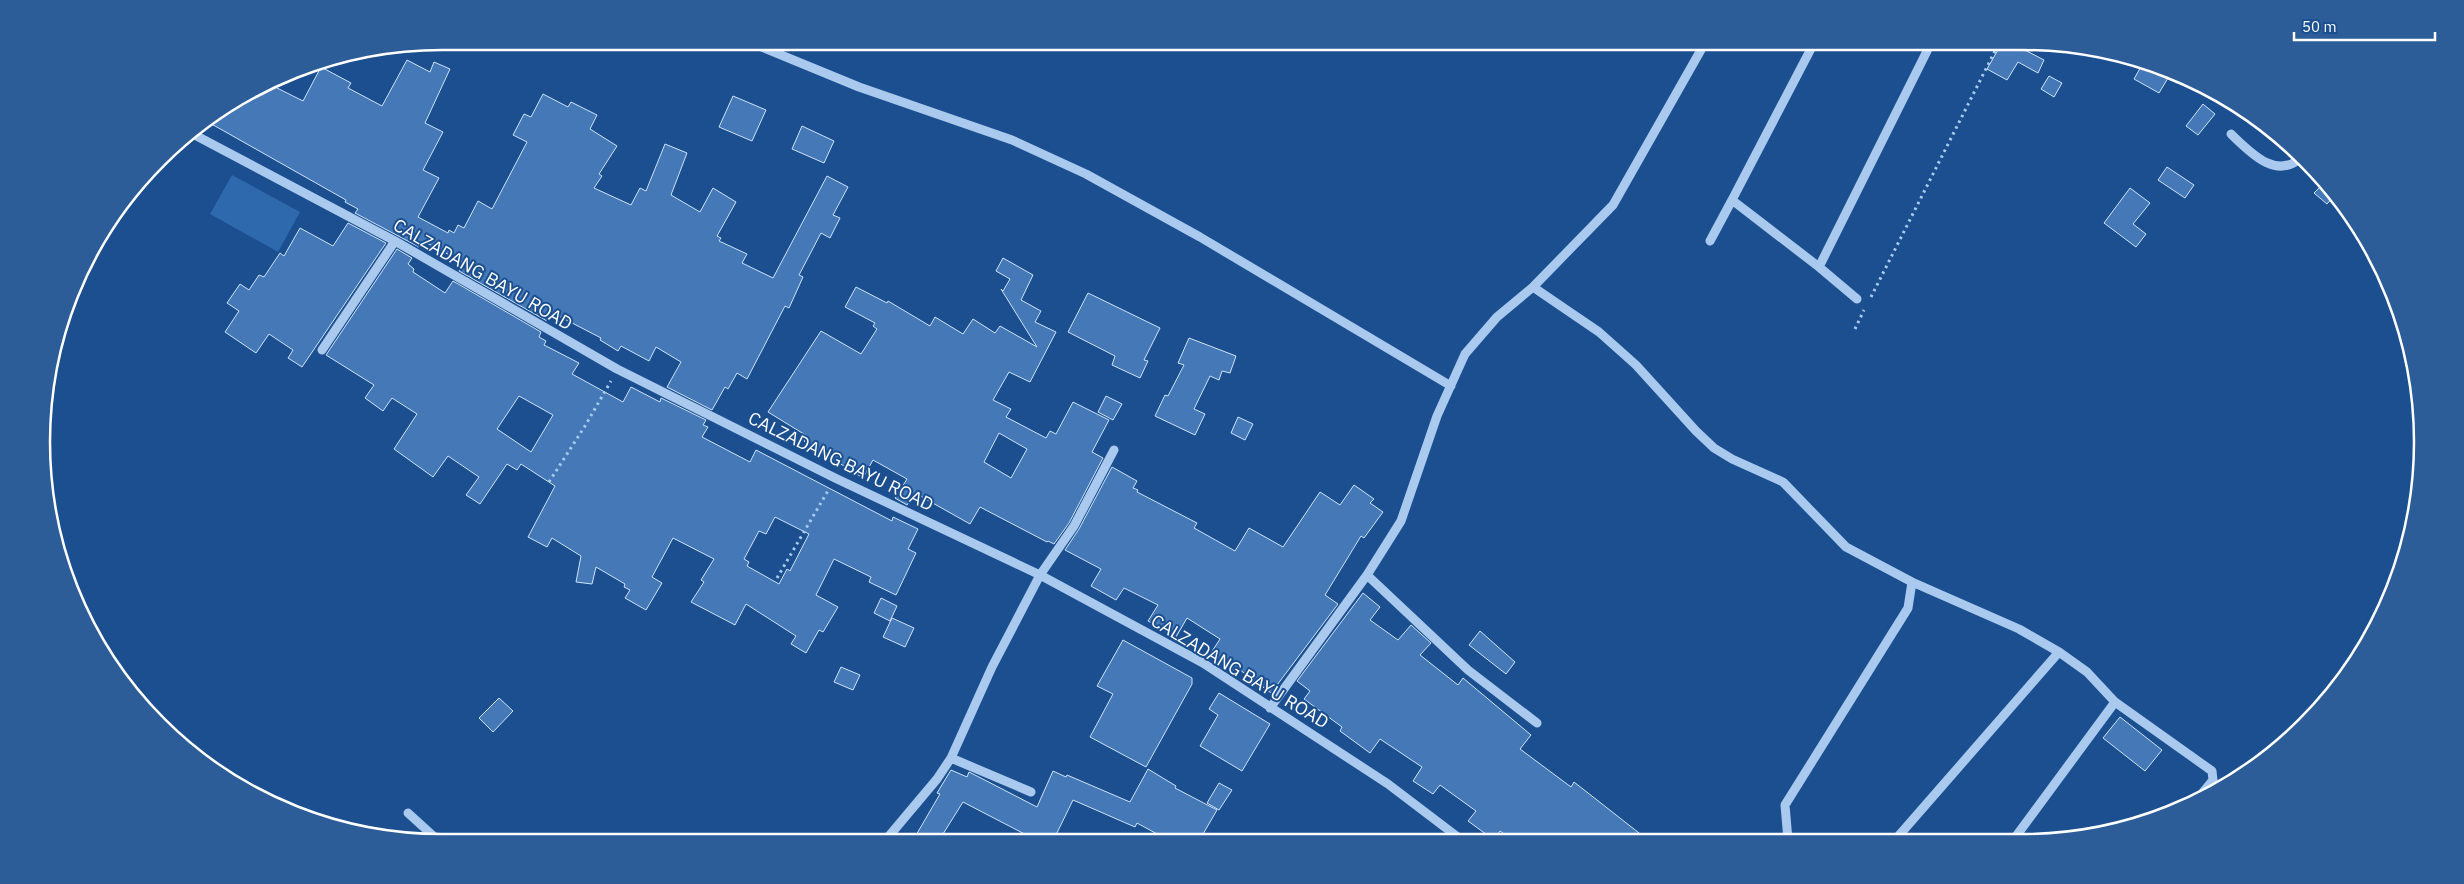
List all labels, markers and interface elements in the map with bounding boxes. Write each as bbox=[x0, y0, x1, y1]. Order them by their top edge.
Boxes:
scale bar bbox=[2294, 10, 2435, 42]
text: 50 m bbox=[2302, 17, 2337, 36]
street label: CALZADANG BAYU ROAD bbox=[389, 213, 577, 335]
street label: CALZADANG BAYU ROAD bbox=[745, 406, 937, 516]
street label: CALZADANG BAYU ROAD bbox=[1147, 609, 1333, 733]

